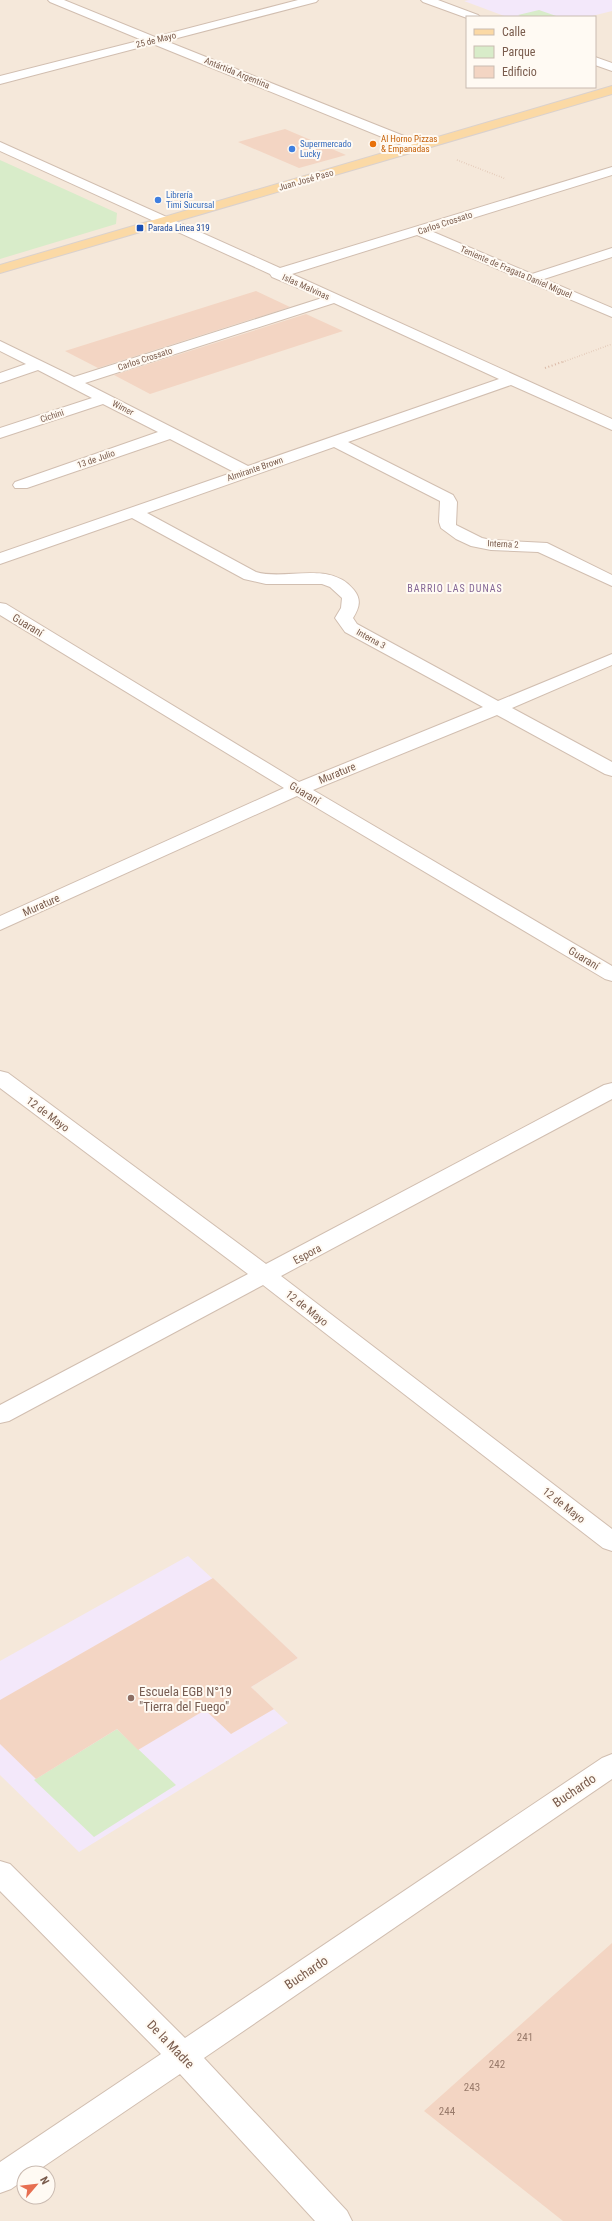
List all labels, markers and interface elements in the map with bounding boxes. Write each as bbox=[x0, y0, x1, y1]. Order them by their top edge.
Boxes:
legend bbox=[466, 16, 596, 88]
text: Calle bbox=[502, 25, 526, 39]
street label: 25 de Mayo bbox=[135, 30, 178, 50]
text: Parque bbox=[502, 45, 536, 59]
street label: Antártida Argentina bbox=[203, 55, 271, 91]
text: Edificio bbox=[502, 65, 537, 79]
place label: Al Horno Pizzas & Empanadas bbox=[381, 134, 437, 154]
place label: Supermercado Lucky bbox=[300, 139, 352, 159]
marker: Al Horno Pizzas & Empanadas bbox=[368, 139, 378, 149]
marker: Supermercado Lucky bbox=[287, 144, 297, 154]
street label: Juan José Paso bbox=[277, 167, 335, 193]
place label: Librería Timi Sucursal bbox=[166, 190, 214, 210]
marker: Librería Timi Sucursal bbox=[153, 195, 163, 205]
street label: Carlos Crossato bbox=[416, 209, 474, 237]
marker: Parada Linea 319 bbox=[135, 223, 145, 233]
place label: Parada Linea 319 bbox=[148, 223, 210, 233]
street label: Teniente de Fragata Daniel Miguel bbox=[459, 244, 573, 300]
street label: Islas Malvinas bbox=[281, 272, 331, 302]
street label: Carlos Crossato bbox=[116, 345, 174, 373]
street label: Wimer bbox=[111, 398, 136, 418]
street label: Cichini bbox=[39, 408, 65, 424]
street label: 13 de Julio bbox=[76, 448, 117, 470]
street label: Almirante Brown bbox=[226, 455, 284, 483]
street label: Interna 2 bbox=[487, 538, 519, 550]
district label: BARRIO LAS DUNAS bbox=[407, 583, 503, 594]
street label: Guaraní bbox=[10, 611, 46, 640]
street label: Interna 3 bbox=[355, 627, 387, 651]
street label: Murature bbox=[317, 760, 358, 787]
street label: Guaraní bbox=[287, 779, 323, 808]
street label: Murature bbox=[21, 892, 62, 919]
street label: Guaraní bbox=[566, 944, 602, 973]
street label: 12 de Mayo bbox=[24, 1094, 72, 1135]
street label: Espora bbox=[291, 1242, 323, 1267]
street label: 12 de Mayo bbox=[283, 1288, 331, 1329]
street label: 12 de Mayo bbox=[540, 1485, 588, 1526]
place label: Escuela EGB N°19 "Tierra del Fuego" bbox=[139, 1684, 232, 1714]
marker: Escuela EGB N°19 "Tierra del Fuego" bbox=[126, 1693, 136, 1703]
street label: Buchardo bbox=[550, 1771, 599, 1810]
street label: Buchardo bbox=[282, 1953, 331, 1992]
street label: De la Madre bbox=[144, 2017, 197, 2072]
house number: 241 bbox=[517, 2031, 533, 2044]
house number: 242 bbox=[489, 2058, 505, 2071]
house number: 243 bbox=[464, 2081, 480, 2094]
house number: 244 bbox=[439, 2105, 456, 2118]
north arrow bbox=[16, 2165, 56, 2205]
text: N bbox=[37, 2175, 52, 2187]

